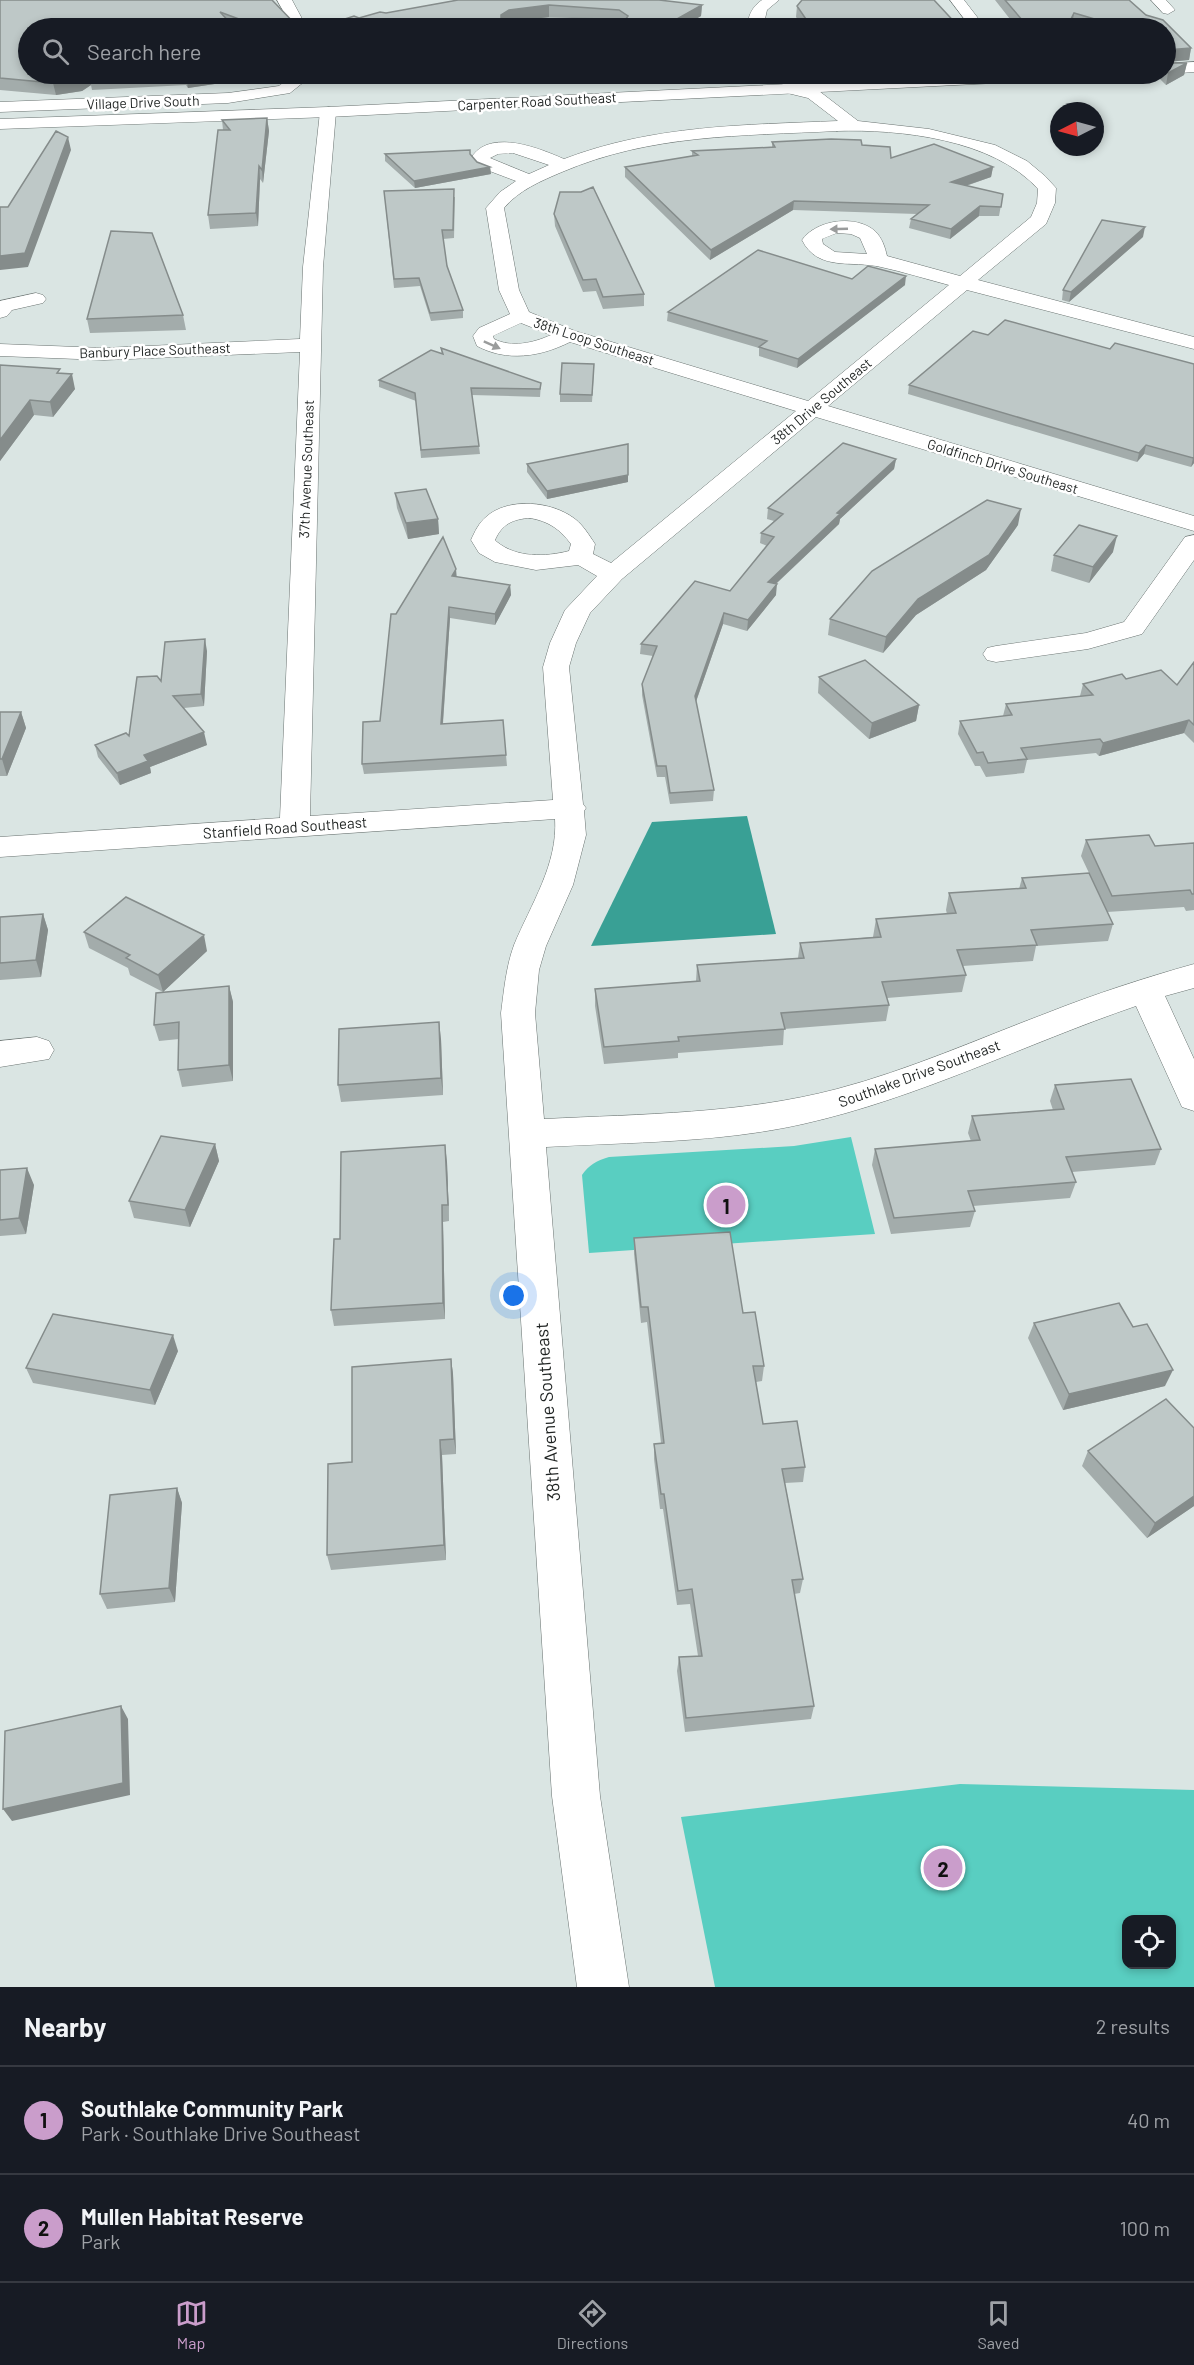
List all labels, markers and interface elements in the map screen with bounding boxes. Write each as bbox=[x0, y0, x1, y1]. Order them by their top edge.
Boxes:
search box bbox=[18, 18, 1176, 84]
icon: search bbox=[39, 35, 72, 68]
text: Search here bbox=[87, 38, 201, 64]
street label: Carpenter Road Southeast bbox=[457, 88, 617, 114]
street label: Village Drive South bbox=[86, 92, 200, 112]
north arrow bbox=[1050, 102, 1104, 156]
one-way arrow bbox=[829, 224, 848, 233]
street label: 38th Loop Southeast bbox=[532, 313, 656, 369]
street label: Banbury Place Southeast bbox=[79, 339, 231, 361]
one-way arrow bbox=[484, 340, 502, 350]
street label: 38th Drive Southeast bbox=[767, 354, 875, 448]
street label: 37th Avenue Southeast bbox=[295, 399, 317, 539]
street label: Goldfinch Drive Southeast bbox=[925, 435, 1081, 497]
street label: Stanfield Road Southeast bbox=[202, 812, 368, 842]
street label: Southlake Drive Southeast bbox=[836, 1035, 1002, 1111]
pin: 1 bbox=[706, 1182, 746, 1228]
your location bbox=[499, 1281, 528, 1310]
street label: 38th Avenue Southeast bbox=[530, 1322, 564, 1502]
pin: 2 bbox=[924, 1846, 962, 1890]
map controls bbox=[1122, 1915, 1176, 1969]
button: locate bbox=[1122, 1915, 1176, 1969]
text: Nearby bbox=[24, 2011, 106, 2042]
text: 2 results bbox=[1096, 2014, 1170, 2038]
text: Southlake Community Park bbox=[81, 2095, 343, 2121]
text: 1 bbox=[40, 2108, 47, 2132]
text: 40 m bbox=[1127, 2108, 1170, 2132]
text: Park · Southlake Drive Southeast bbox=[81, 2121, 360, 2145]
text: Mullen Habitat Reserve bbox=[81, 2203, 304, 2229]
text: 2 bbox=[38, 2216, 49, 2240]
text: 100 m bbox=[1120, 2216, 1170, 2240]
text: Park bbox=[81, 2229, 120, 2253]
tab: Map bbox=[175, 2297, 208, 2352]
tab: Directions bbox=[557, 2297, 628, 2352]
tab: Saved bbox=[977, 2297, 1019, 2352]

